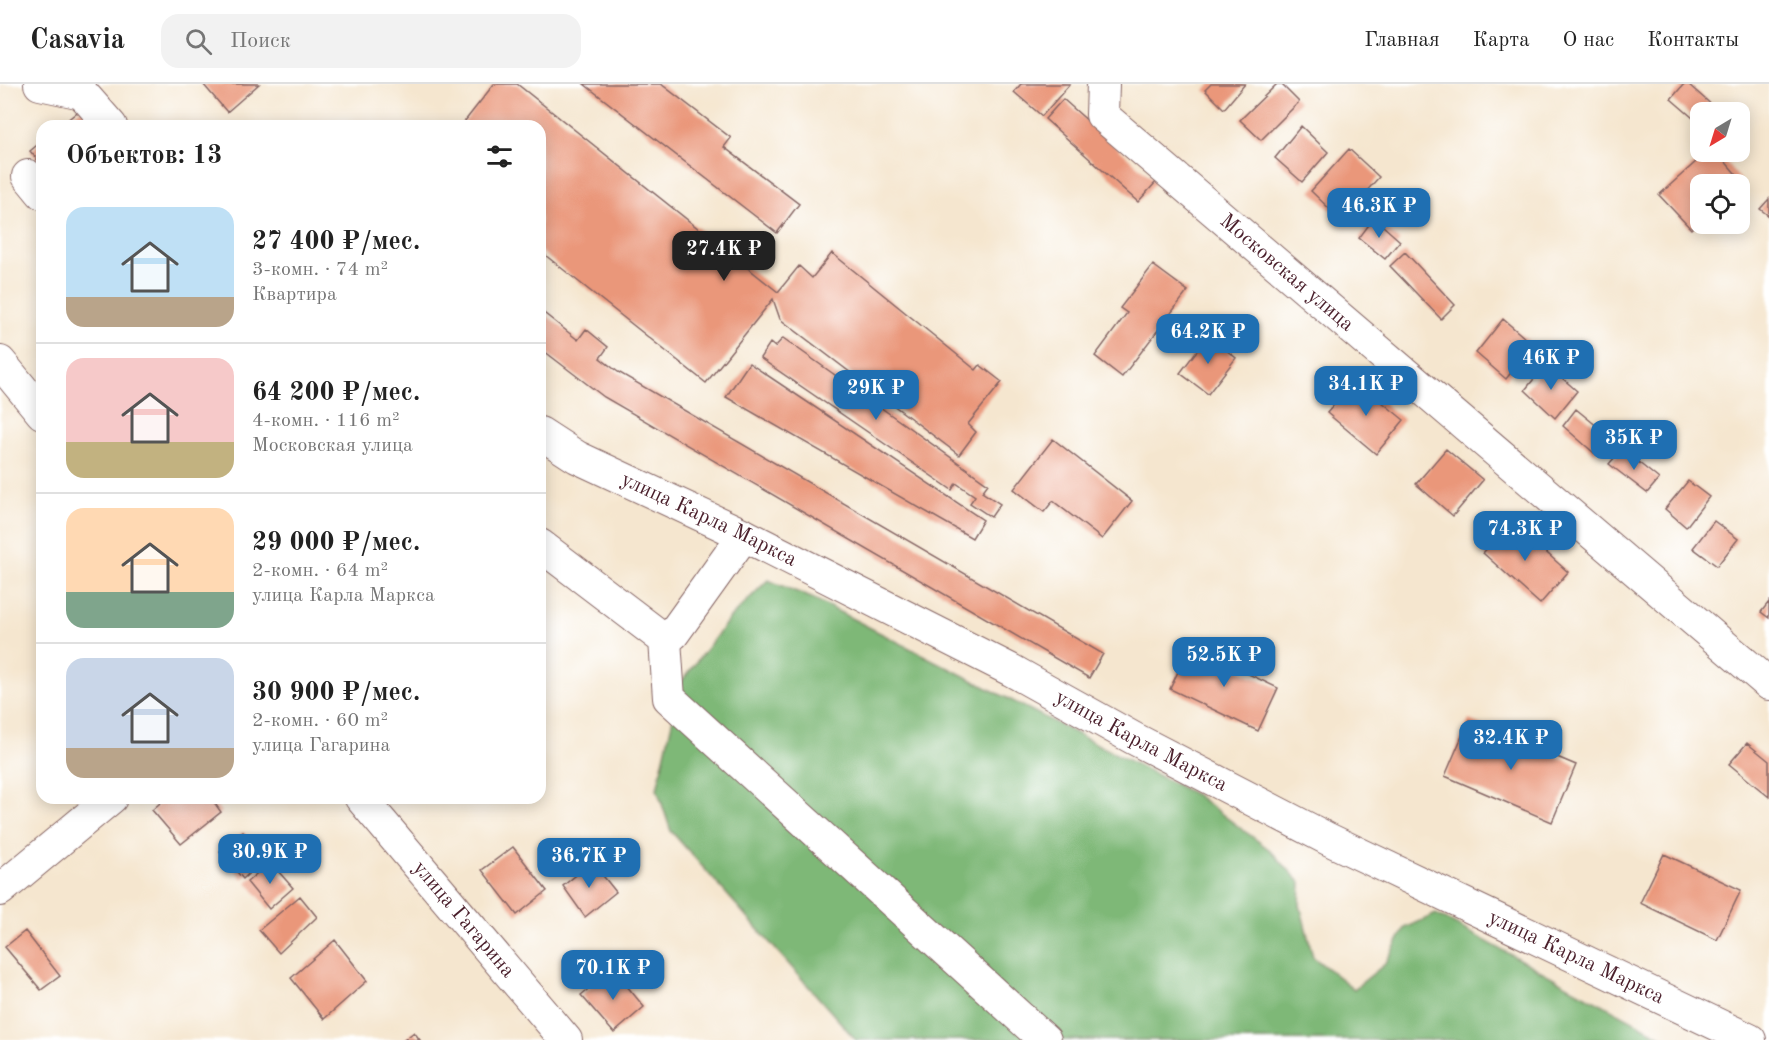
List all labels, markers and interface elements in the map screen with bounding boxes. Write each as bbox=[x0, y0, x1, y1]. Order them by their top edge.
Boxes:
search box bbox=[161, 14, 581, 68]
icon: search bbox=[182, 25, 215, 58]
text: Casavia bbox=[30, 27, 125, 55]
text: Поиск bbox=[230, 30, 291, 52]
text: Главная bbox=[1364, 30, 1440, 51]
text: Карта bbox=[1473, 30, 1530, 51]
text: О нас bbox=[1563, 30, 1614, 51]
text: Контакты bbox=[1647, 30, 1739, 51]
north arrow bbox=[1690, 102, 1750, 162]
map controls bbox=[1690, 102, 1750, 234]
icon: filters bbox=[483, 140, 516, 173]
text: Объектов: 13 bbox=[66, 143, 222, 169]
button: locate bbox=[1690, 174, 1750, 234]
pin: 46.3K ₽ bbox=[1324, 188, 1434, 239]
text: 46.3K ₽ bbox=[1341, 197, 1417, 217]
street label: Московская улица bbox=[1216, 210, 1358, 335]
text: 27 400 ₽/мес. bbox=[252, 229, 420, 255]
icon: home bbox=[114, 231, 186, 303]
pin: 27.4K ₽ bbox=[669, 231, 779, 282]
text: 27.4K ₽ bbox=[686, 240, 762, 260]
text: 3-комн. · 74 m² bbox=[252, 260, 388, 280]
text: Квартира bbox=[252, 285, 337, 305]
pin: 64.2K ₽ bbox=[1153, 314, 1263, 365]
text: 64.2K ₽ bbox=[1170, 323, 1246, 343]
pin: 46K ₽ bbox=[1509, 340, 1593, 391]
text: 46K ₽ bbox=[1522, 349, 1580, 369]
pin: 34.1K ₽ bbox=[1311, 366, 1421, 417]
pin: 29K ₽ bbox=[834, 370, 918, 421]
text: 34.1K ₽ bbox=[1328, 375, 1404, 395]
text: 29K ₽ bbox=[847, 379, 905, 399]
text: 64 200 ₽/мес. bbox=[252, 380, 420, 406]
icon: home bbox=[114, 382, 186, 454]
text: 4-комн. · 116 m² bbox=[252, 411, 400, 431]
pin: 35K ₽ bbox=[1592, 420, 1676, 471]
text: 35K ₽ bbox=[1605, 429, 1663, 449]
text: Московская улица bbox=[252, 436, 413, 456]
street label: улица Карла Маркса bbox=[618, 469, 800, 570]
pin: 74.3K ₽ bbox=[1470, 511, 1580, 562]
text: 74.3K ₽ bbox=[1487, 520, 1563, 540]
text: 29 000 ₽/мес. bbox=[252, 530, 420, 556]
icon: home bbox=[114, 532, 186, 604]
text: 2-комн. · 64 m² bbox=[252, 561, 388, 581]
text: улица Карла Маркса bbox=[252, 586, 435, 606]
pin: 52.5K ₽ bbox=[1169, 637, 1279, 688]
text: 52.5K ₽ bbox=[1186, 646, 1262, 666]
text: 30 900 ₽/мес. bbox=[252, 680, 420, 706]
icon: home bbox=[114, 682, 186, 754]
street label: улица Карла Маркса bbox=[1052, 686, 1231, 795]
text: 2-комн. · 60 m² bbox=[252, 711, 388, 731]
pin: 32.4K ₽ bbox=[1456, 720, 1566, 771]
text: 32.4K ₽ bbox=[1473, 729, 1549, 749]
text: улица Гагарина bbox=[252, 736, 390, 756]
pin: 30.9K ₽ bbox=[215, 834, 325, 885]
pin: 36.7K ₽ bbox=[534, 838, 644, 889]
text: 30.9K ₽ bbox=[232, 843, 308, 863]
text: 36.7K ₽ bbox=[551, 847, 627, 867]
street label: улица Гагарина bbox=[409, 857, 519, 982]
street label: улица Карла Маркса bbox=[1485, 907, 1668, 1008]
pin: 70.1K ₽ bbox=[558, 950, 668, 1001]
text: 70.1K ₽ bbox=[575, 959, 651, 979]

